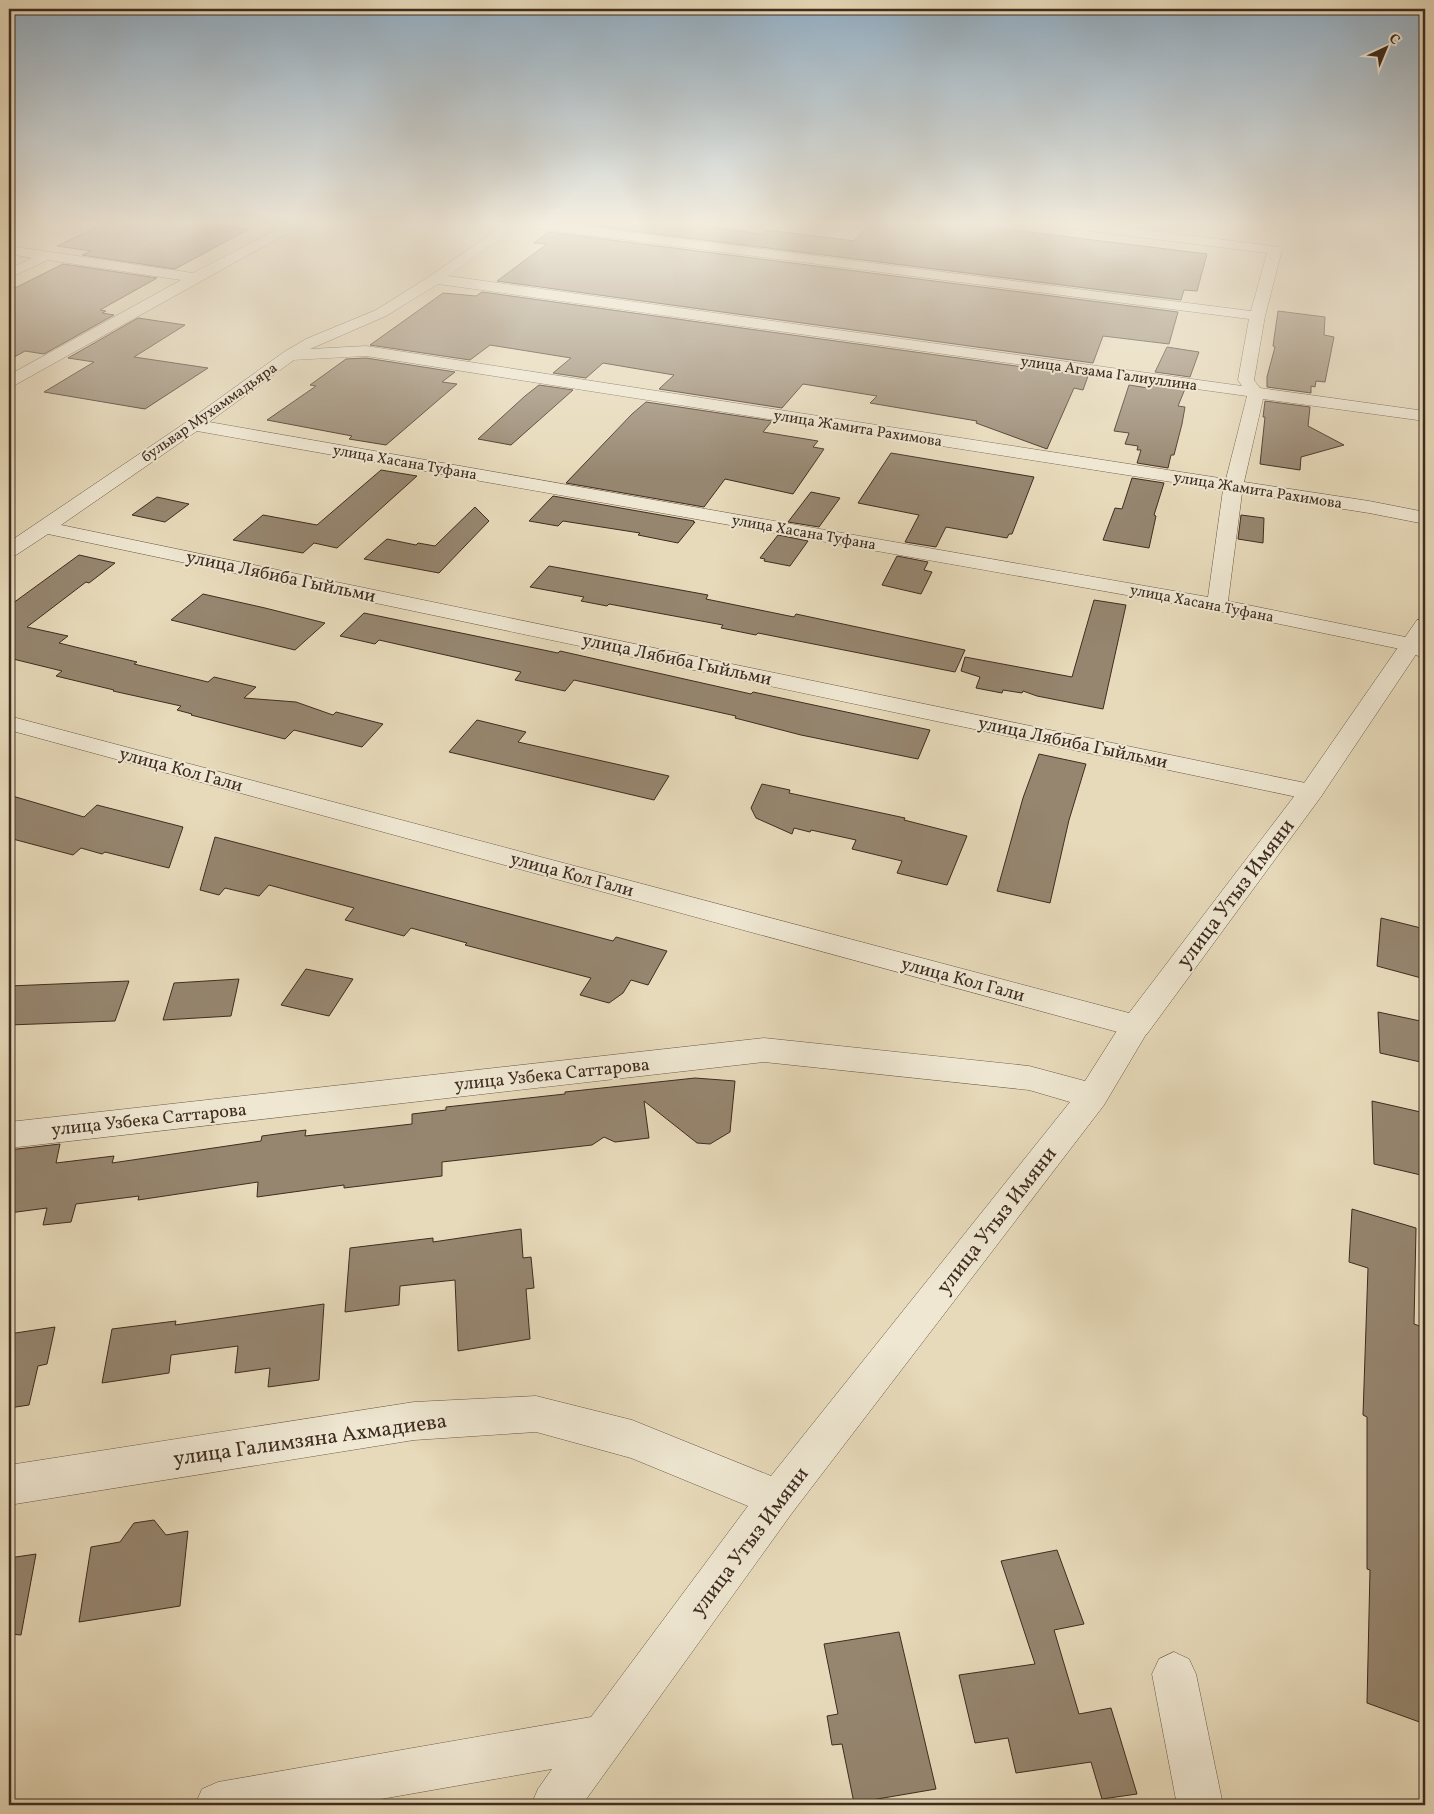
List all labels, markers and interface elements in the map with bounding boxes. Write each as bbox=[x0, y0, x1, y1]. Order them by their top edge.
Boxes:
north arrow bbox=[1362, 22, 1412, 72]
text: С bbox=[1384, 30, 1404, 50]
street label: улица Агзама Галиуллина bbox=[1019, 352, 1199, 397]
street label: бульвар Мухаммадьяра bbox=[138, 358, 282, 468]
street label: улица Жамита Рахимова bbox=[772, 406, 944, 453]
street label: улица Хасана Туфана bbox=[331, 440, 479, 487]
street label: улица Жамита Рахимова bbox=[1172, 468, 1344, 515]
street label: улица Хасана Туфана bbox=[730, 510, 878, 557]
street label: улица Лябиба Гыйльми bbox=[184, 545, 378, 610]
street label: улица Хасана Туфана bbox=[1128, 580, 1275, 629]
street label: улица Лябиба Гыйльми bbox=[580, 628, 774, 693]
street label: улица Лябиба Гыйльми bbox=[976, 711, 1170, 776]
street label: улица Кол Гали bbox=[116, 742, 245, 799]
street label: улица Утыз Имяни bbox=[1170, 813, 1302, 975]
street label: улица Кол Гали bbox=[507, 847, 636, 904]
street label: улица Кол Гали bbox=[898, 952, 1027, 1009]
street label: улица Узбека Саттарова bbox=[453, 1053, 651, 1098]
street label: улица Узбека Саттарова bbox=[50, 1098, 248, 1143]
street label: улица Утыз Имяни bbox=[930, 1141, 1064, 1301]
street label: улица Галимзяна Ахмадиева bbox=[171, 1407, 449, 1474]
street label: улица Утыз Имяни bbox=[684, 1461, 816, 1623]

